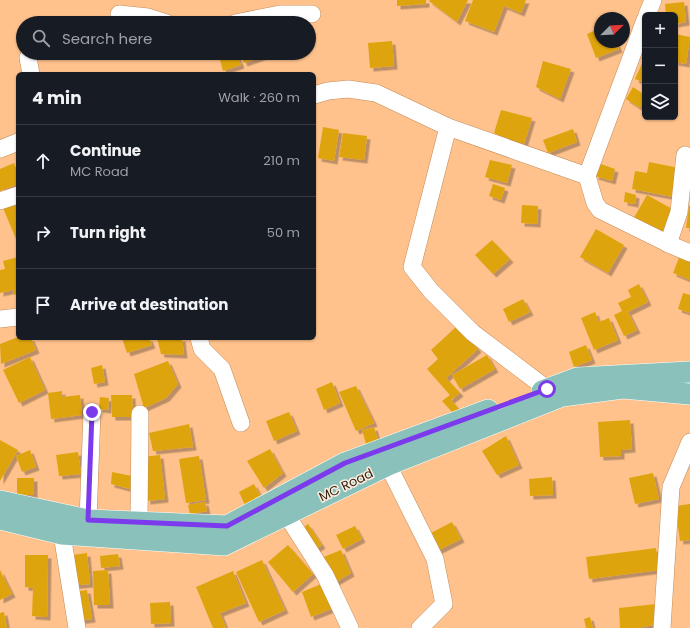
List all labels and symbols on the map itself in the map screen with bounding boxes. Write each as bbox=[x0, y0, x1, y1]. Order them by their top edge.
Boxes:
north arrow bbox=[594, 12, 630, 48]
route start bbox=[538, 380, 556, 398]
route end bbox=[83, 403, 101, 421]
street label: MC Road bbox=[316, 464, 376, 506]

